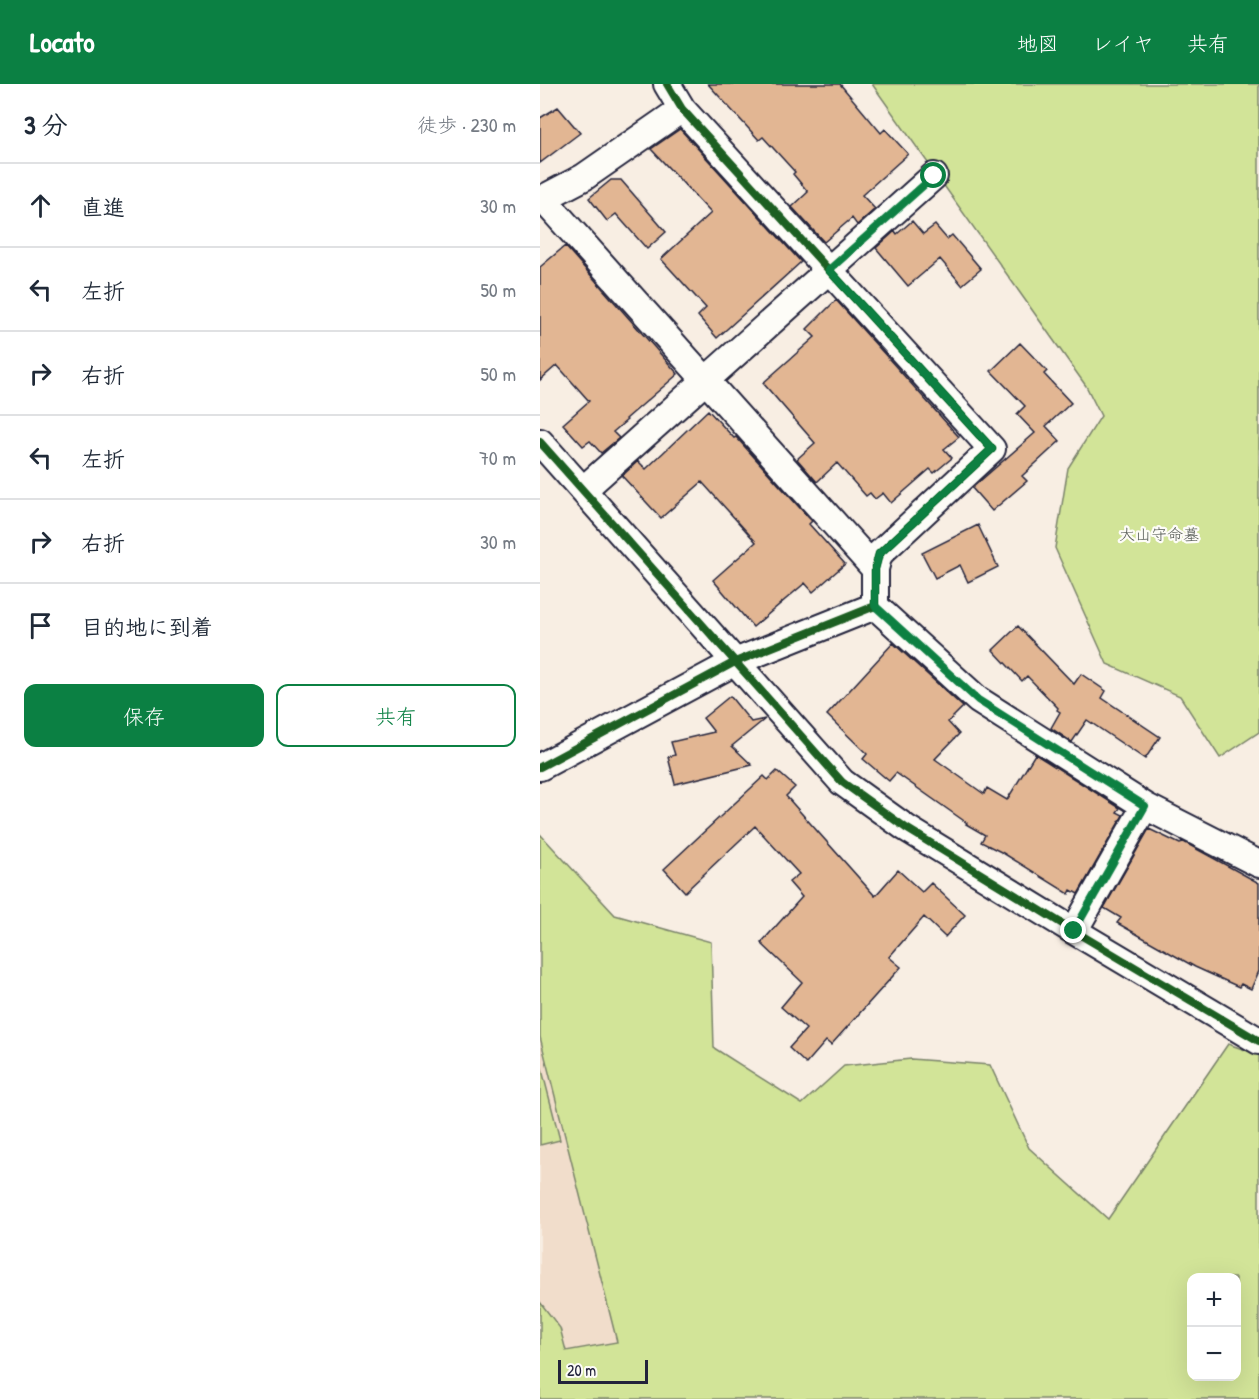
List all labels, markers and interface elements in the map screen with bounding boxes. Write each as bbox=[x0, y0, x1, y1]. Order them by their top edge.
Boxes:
text: Locato bbox=[30, 23, 94, 61]
text: 地図 bbox=[1017, 29, 1059, 58]
text: レイヤ bbox=[1092, 29, 1154, 58]
text: 共有 bbox=[1187, 29, 1229, 58]
text: 3 分 bbox=[24, 107, 68, 142]
text: 徒歩 · 230 m bbox=[417, 111, 516, 138]
route start bbox=[920, 162, 946, 188]
icon: ahead bbox=[24, 189, 57, 222]
text: 直進 bbox=[81, 192, 125, 222]
text: 30 m bbox=[480, 192, 516, 219]
icon: left bbox=[24, 273, 57, 306]
text: 左折 bbox=[81, 276, 125, 306]
text: 50 m bbox=[480, 276, 516, 303]
icon: right bbox=[24, 357, 57, 390]
text: 右折 bbox=[81, 360, 125, 390]
text: 50 m bbox=[480, 360, 516, 387]
icon: left bbox=[24, 441, 57, 474]
text: 左折 bbox=[81, 444, 125, 474]
text: 70 m bbox=[479, 444, 516, 471]
park label: 大山守命墓 bbox=[1119, 523, 1199, 545]
icon: right bbox=[24, 525, 57, 558]
text: 右折 bbox=[81, 528, 125, 558]
text: 30 m bbox=[480, 528, 516, 555]
icon: arrive bbox=[24, 609, 57, 642]
text: 目的地に到着 bbox=[81, 612, 213, 642]
button: 保存 bbox=[24, 684, 264, 747]
button: 共有 bbox=[276, 684, 516, 747]
route end bbox=[1060, 917, 1086, 943]
map controls bbox=[1187, 1273, 1241, 1381]
button: + bbox=[1187, 1273, 1241, 1327]
button: − bbox=[1187, 1327, 1241, 1381]
scale bar bbox=[558, 1357, 648, 1384]
text: 20 m bbox=[567, 1359, 596, 1381]

